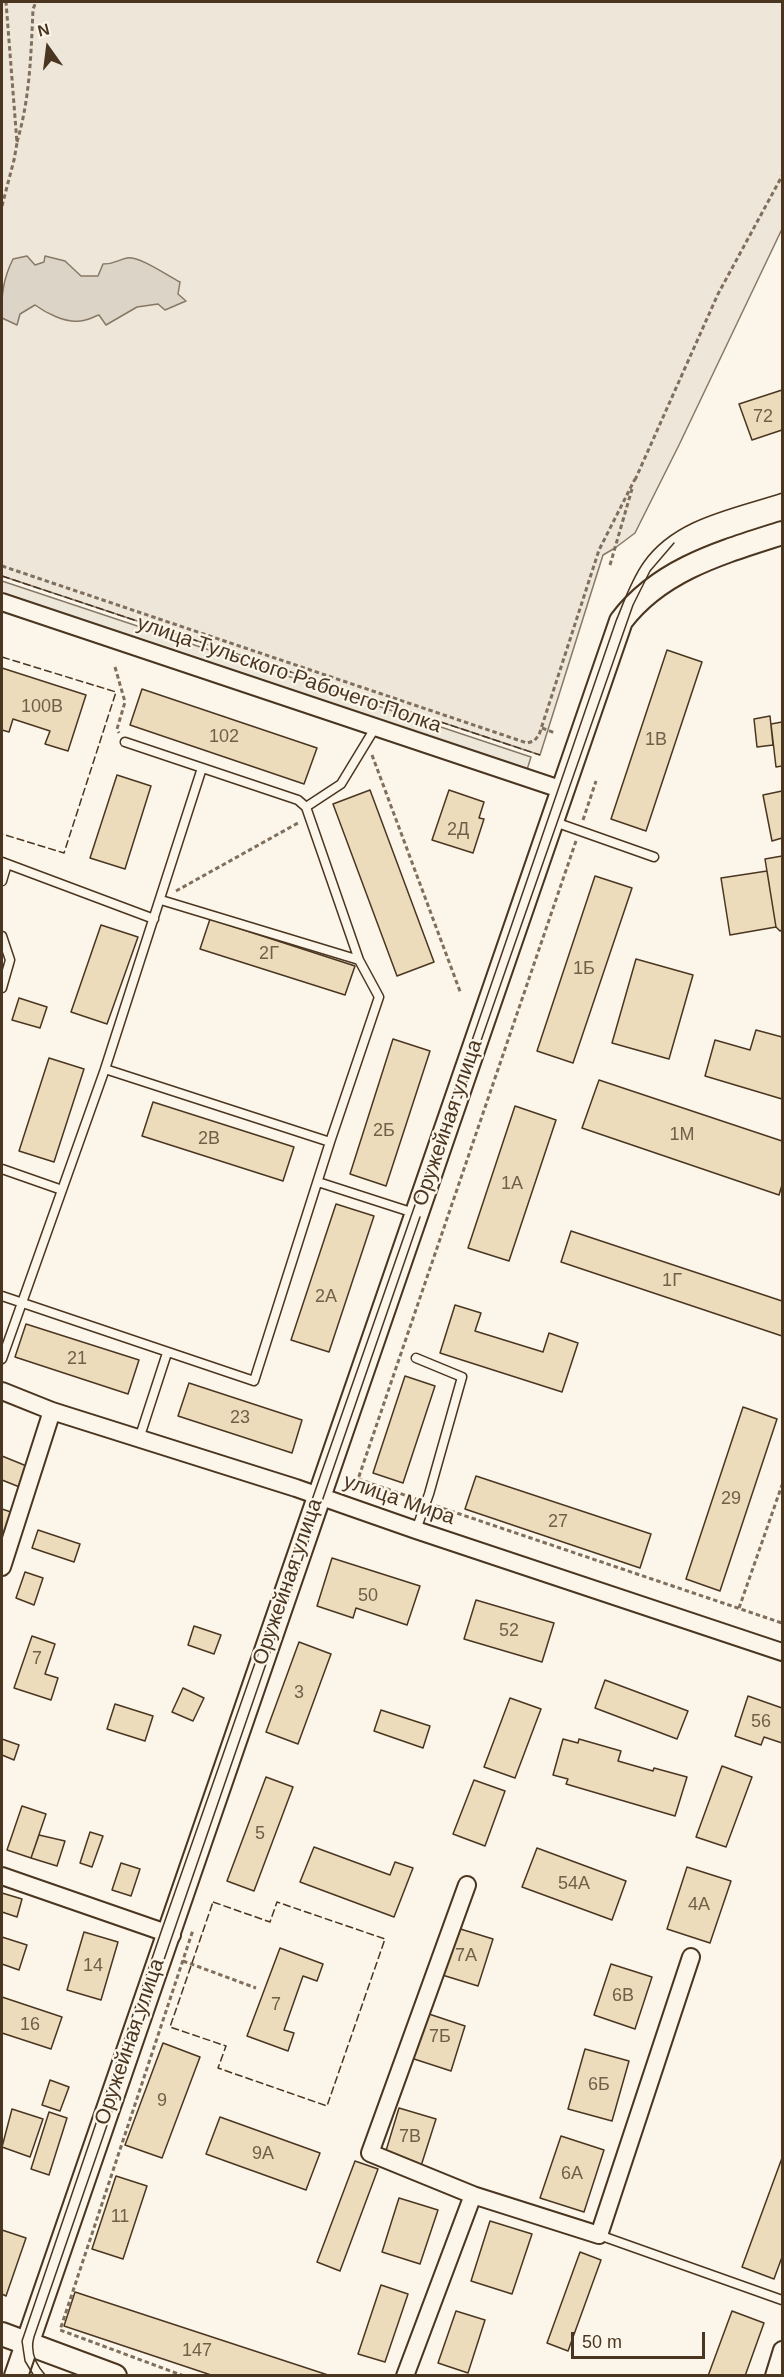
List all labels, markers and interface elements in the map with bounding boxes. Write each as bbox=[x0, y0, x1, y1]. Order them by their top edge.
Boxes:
north arrow bbox=[18, 18, 78, 78]
text: N bbox=[36, 20, 51, 40]
house number: 72 bbox=[753, 406, 773, 428]
street label: улица Тульского Рабочего Полка bbox=[134, 611, 444, 739]
house number: 100В bbox=[21, 696, 63, 718]
house number: 102 bbox=[209, 726, 239, 748]
house number: 1В bbox=[645, 729, 667, 751]
house number: 2Д bbox=[447, 819, 469, 841]
house number: 2Г bbox=[259, 943, 279, 965]
house number: 1Б bbox=[573, 958, 595, 980]
street label: Оружейная улица bbox=[408, 1037, 488, 1209]
house number: 2Б bbox=[373, 1120, 395, 1142]
house number: 1М bbox=[669, 1124, 695, 1146]
house number: 2В bbox=[198, 1128, 220, 1150]
house number: 1А bbox=[501, 1173, 523, 1195]
house number: 1Г bbox=[662, 1270, 682, 1292]
house number: 2А bbox=[315, 1286, 337, 1308]
house number: 21 bbox=[67, 1348, 87, 1370]
house number: 23 bbox=[230, 1407, 250, 1429]
street label: улица Мира bbox=[340, 1469, 458, 1531]
house number: 29 bbox=[721, 1488, 741, 1510]
street label: Оружейная улица bbox=[248, 1496, 328, 1668]
house number: 27 bbox=[548, 1511, 568, 1533]
house number: 50 bbox=[358, 1585, 378, 1607]
house number: 52 bbox=[499, 1620, 519, 1642]
house number: 7 bbox=[32, 1648, 42, 1670]
house number: 3 bbox=[294, 1682, 304, 1704]
house number: 56 bbox=[751, 1711, 771, 1733]
house number: 5 bbox=[255, 1823, 265, 1845]
house number: 54А bbox=[558, 1873, 590, 1895]
house number: 4А bbox=[688, 1894, 710, 1916]
house number: 7А bbox=[455, 1945, 477, 1967]
house number: 14 bbox=[83, 1955, 103, 1977]
street label: Оружейная улица bbox=[90, 1956, 170, 2128]
house number: 6В bbox=[612, 1985, 634, 2007]
house number: 7 bbox=[271, 1994, 281, 2016]
house number: 16 bbox=[20, 2014, 40, 2036]
house number: 7Б bbox=[429, 2026, 451, 2048]
house number: 6Б bbox=[588, 2074, 610, 2096]
house number: 9 bbox=[157, 2090, 167, 2112]
house number: 7В bbox=[399, 2126, 421, 2148]
house number: 9А bbox=[252, 2143, 274, 2165]
house number: 6А bbox=[561, 2163, 583, 2185]
house number: 11 bbox=[111, 2206, 129, 2228]
scale bar bbox=[574, 2320, 708, 2358]
text: 50 m bbox=[582, 2332, 622, 2352]
house number: 147 bbox=[182, 2340, 212, 2362]

